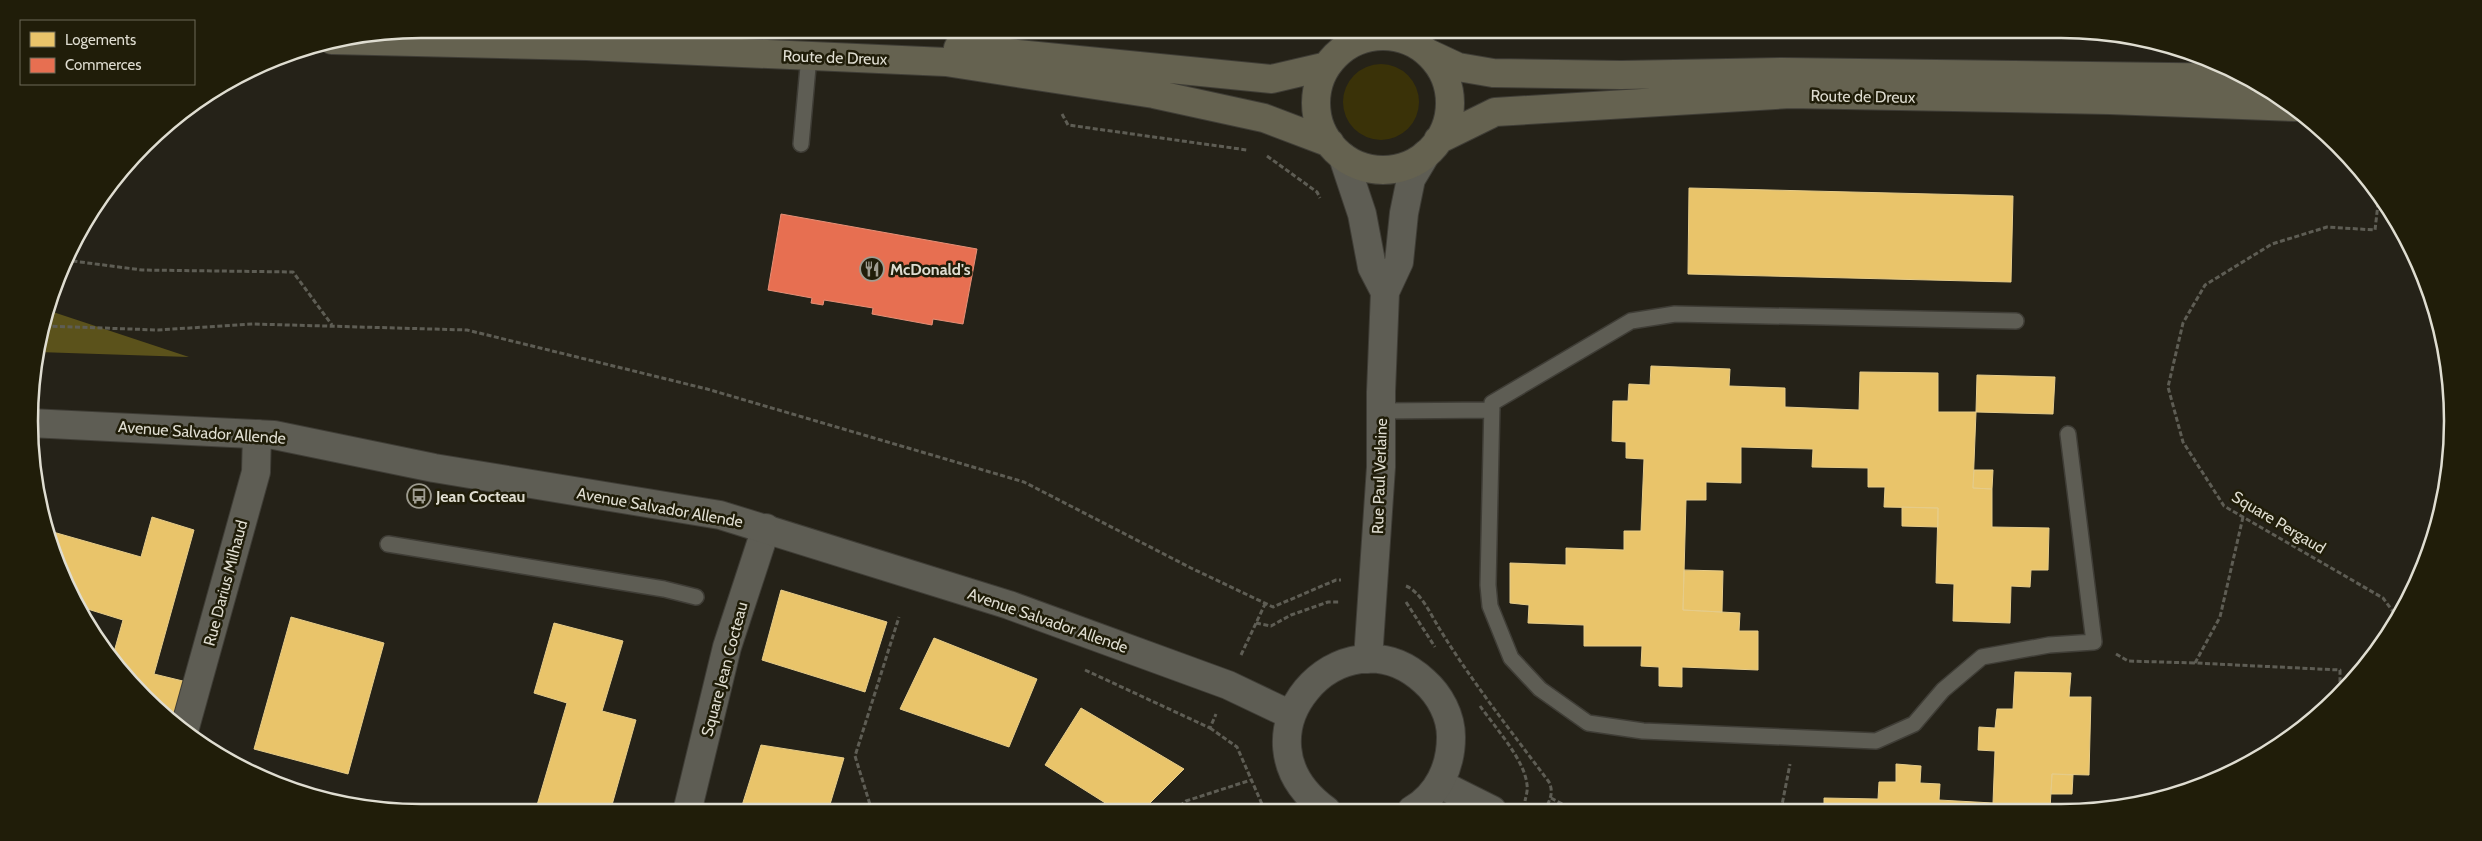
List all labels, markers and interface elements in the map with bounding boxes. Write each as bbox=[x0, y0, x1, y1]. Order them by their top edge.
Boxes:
legend bbox=[20, 20, 195, 85]
text: Logements bbox=[65, 31, 136, 49]
street label: Route de Dreux bbox=[782, 46, 888, 69]
text: Commerces bbox=[65, 56, 141, 74]
street label: Route de Dreux bbox=[1810, 86, 1916, 107]
restaurant icon: McDonald's bbox=[859, 256, 885, 282]
place label: McDonald's bbox=[890, 260, 971, 279]
street label: Avenue Salvador Allende bbox=[117, 417, 287, 448]
street label: Rue Paul Verlaine bbox=[1368, 418, 1391, 534]
bus stop icon: Jean Cocteau bbox=[406, 483, 432, 509]
street label: Avenue Salvador Allende bbox=[575, 484, 744, 531]
place label: Jean Cocteau bbox=[435, 487, 525, 506]
street label: Square Pergaud bbox=[2228, 487, 2329, 558]
street label: Rue Darius Milhaud bbox=[200, 518, 251, 648]
street label: Avenue Salvador Allende bbox=[965, 584, 1130, 657]
street label: Square Jean Cocteau bbox=[697, 600, 752, 738]

